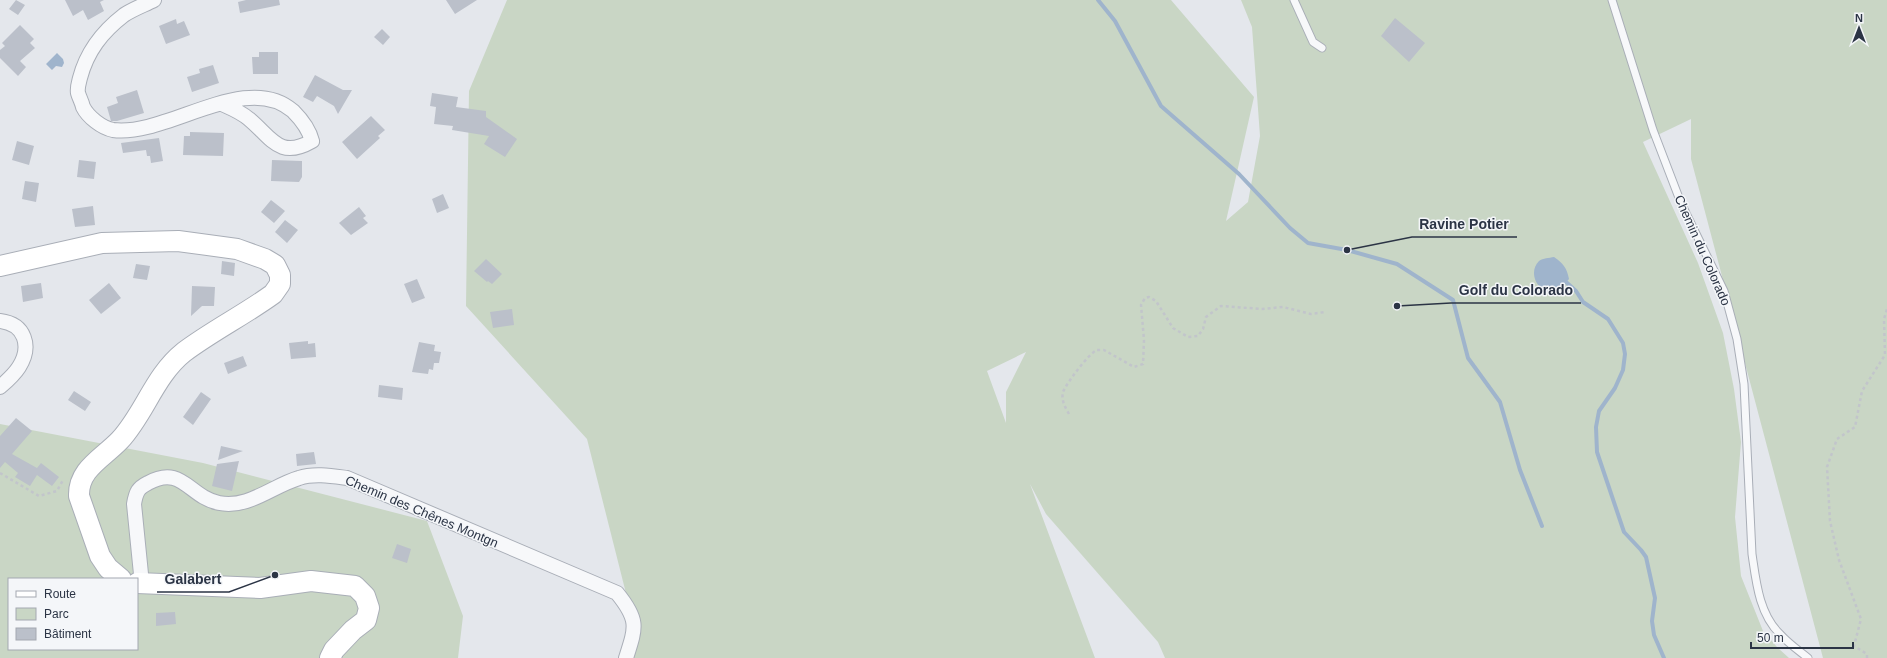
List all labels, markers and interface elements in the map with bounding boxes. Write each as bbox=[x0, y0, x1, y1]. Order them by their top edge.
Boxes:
north arrow bbox=[1839, 8, 1879, 48]
text: N bbox=[1855, 12, 1863, 24]
street label: Chemin du Colorado bbox=[1671, 193, 1734, 308]
callout: Ravine Potier bbox=[1412, 211, 1517, 237]
text: Ravine Potier bbox=[1419, 216, 1509, 232]
callout: Golf du Colorado bbox=[1451, 277, 1581, 303]
text: Golf du Colorado bbox=[1459, 282, 1573, 298]
street label: Chemin des Chênes Montgn bbox=[343, 472, 501, 551]
callout: Galabert bbox=[157, 566, 229, 592]
text: Galabert bbox=[165, 571, 222, 587]
legend bbox=[8, 578, 138, 650]
text: Route bbox=[44, 587, 76, 601]
text: Parc bbox=[44, 607, 69, 621]
scale bar bbox=[1751, 624, 1853, 650]
text: Bâtiment bbox=[44, 627, 92, 641]
text: 50 m bbox=[1757, 631, 1784, 645]

